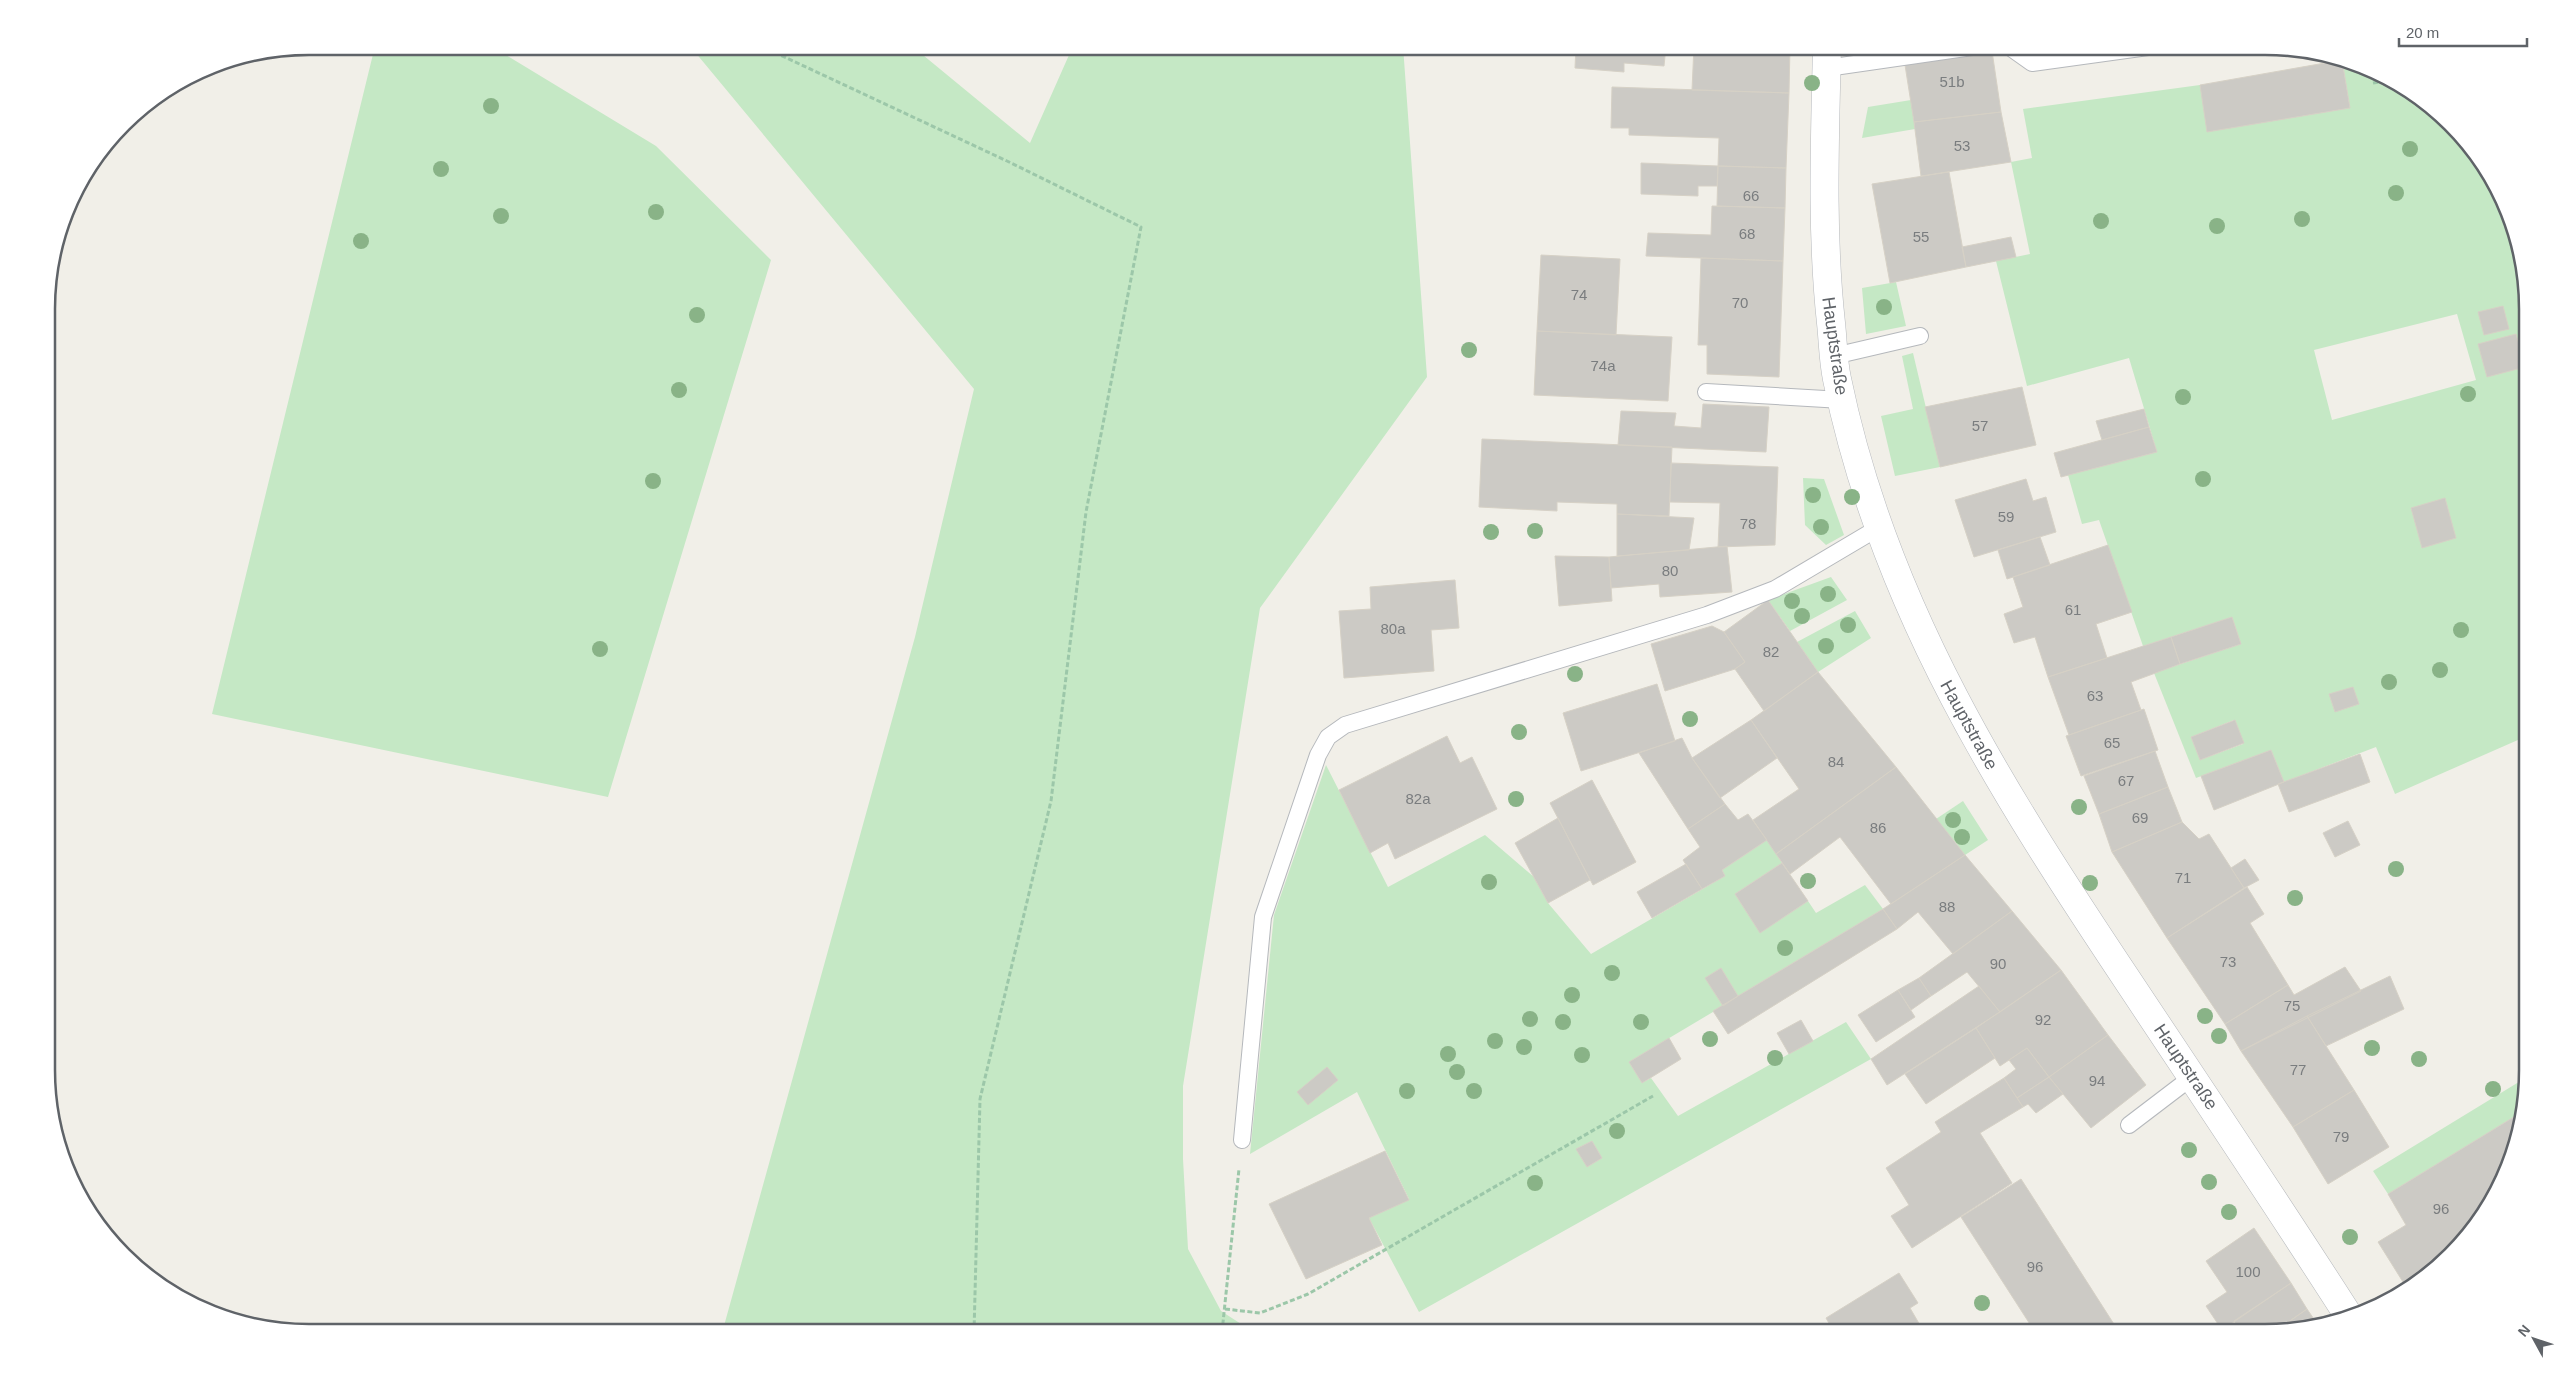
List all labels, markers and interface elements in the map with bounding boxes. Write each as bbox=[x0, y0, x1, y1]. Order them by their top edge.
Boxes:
scale bar bbox=[2399, 15, 2526, 47]
text: 20 m bbox=[2406, 24, 2439, 41]
house number: 51b bbox=[1939, 73, 1965, 90]
house number: 53 bbox=[1954, 137, 1970, 154]
house number: 66 bbox=[1743, 187, 1759, 204]
house number: 68 bbox=[1739, 225, 1755, 242]
house number: 55 bbox=[1913, 228, 1929, 245]
house number: 74 bbox=[1571, 286, 1587, 303]
house number: 70 bbox=[1732, 294, 1748, 311]
street label: Hauptstraße bbox=[1818, 296, 1852, 396]
house number: 74a bbox=[1590, 357, 1616, 374]
house number: 57 bbox=[1972, 417, 1988, 434]
house number: 59 bbox=[1998, 508, 2014, 525]
house number: 78 bbox=[1740, 515, 1756, 532]
house number: 80 bbox=[1662, 562, 1678, 579]
house number: 61 bbox=[2065, 601, 2081, 618]
house number: 80a bbox=[1380, 620, 1406, 637]
house number: 82 bbox=[1763, 643, 1779, 660]
street label: Hauptstraße bbox=[1936, 677, 2002, 773]
house number: 63 bbox=[2087, 687, 2103, 704]
house number: 65 bbox=[2104, 734, 2120, 751]
house number: 84 bbox=[1828, 753, 1844, 770]
house number: 67 bbox=[2118, 772, 2134, 789]
house number: 82a bbox=[1405, 790, 1431, 807]
house number: 69 bbox=[2132, 809, 2148, 826]
house number: 86 bbox=[1870, 819, 1886, 836]
house number: 71 bbox=[2175, 869, 2191, 886]
house number: 88 bbox=[1939, 898, 1955, 915]
house number: 73 bbox=[2220, 953, 2236, 970]
house number: 90 bbox=[1990, 955, 2006, 972]
house number: 75 bbox=[2284, 997, 2300, 1014]
house number: 92 bbox=[2035, 1011, 2051, 1028]
street label: Hauptstraße bbox=[2150, 1020, 2222, 1114]
house number: 77 bbox=[2290, 1061, 2306, 1078]
house number: 94 bbox=[2089, 1072, 2105, 1089]
house number: 79 bbox=[2333, 1128, 2349, 1145]
house number: 96 bbox=[2433, 1200, 2449, 1217]
house number: 96 bbox=[2027, 1258, 2043, 1275]
house number: 100 bbox=[2235, 1263, 2261, 1280]
north arrow bbox=[2509, 1314, 2559, 1364]
text: N bbox=[2515, 1322, 2533, 1340]

